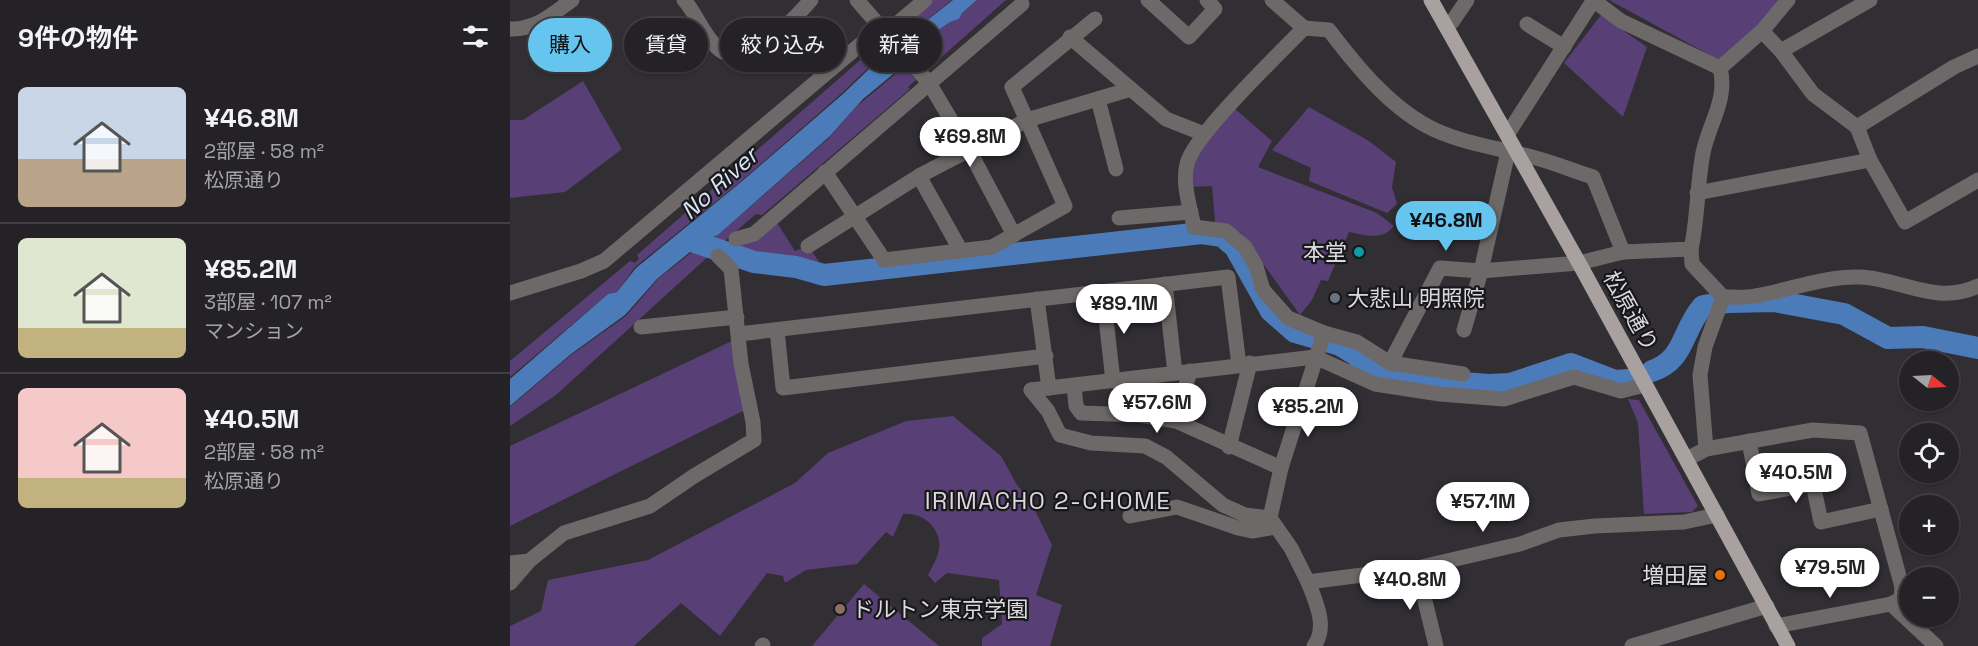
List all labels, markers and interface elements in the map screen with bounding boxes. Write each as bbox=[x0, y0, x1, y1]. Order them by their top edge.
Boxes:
chip: 購入 bbox=[528, 18, 612, 72]
chip: 賃貸 bbox=[624, 18, 708, 72]
chip: 絞り込み bbox=[720, 18, 846, 72]
chip: 新着 bbox=[858, 18, 942, 72]
icon: filters bbox=[459, 20, 492, 53]
text: 9件の物件 bbox=[18, 21, 138, 55]
text: ¥46.8M bbox=[204, 101, 299, 135]
icon: home bbox=[66, 111, 138, 183]
pin: ¥69.8M bbox=[921, 117, 1019, 168]
text: ¥69.8M bbox=[934, 123, 1006, 149]
text: 2部屋 · 58 m² bbox=[204, 138, 324, 164]
water label: No River bbox=[674, 138, 766, 226]
text: 松原通り bbox=[204, 167, 284, 193]
pin: ¥46.8M bbox=[1397, 201, 1495, 252]
text: ¥46.8M bbox=[1409, 207, 1483, 233]
place label: 本堂 bbox=[1303, 238, 1347, 266]
marker: 本堂 bbox=[1352, 245, 1366, 259]
text: ¥85.2M bbox=[204, 252, 297, 286]
icon: home bbox=[66, 262, 138, 334]
street label: 松原通り bbox=[1597, 266, 1665, 356]
pin: ¥89.1M bbox=[1075, 284, 1173, 335]
place label: 大悲山 明照院 bbox=[1347, 284, 1485, 312]
text: 3部屋 · 107 m² bbox=[204, 289, 332, 315]
text: ¥89.1M bbox=[1090, 290, 1158, 316]
marker: 大悲山 明照院 bbox=[1328, 291, 1342, 305]
text: マンション bbox=[204, 318, 304, 344]
north arrow bbox=[1899, 351, 1959, 411]
map controls bbox=[1899, 351, 1959, 627]
pin: ¥57.6M bbox=[1108, 383, 1206, 434]
pin: ¥85.2M bbox=[1259, 387, 1357, 438]
text: ¥57.6M bbox=[1122, 389, 1192, 415]
text: ¥85.2M bbox=[1272, 393, 1344, 419]
text: ¥40.5M bbox=[204, 402, 299, 436]
icon: home bbox=[66, 412, 138, 484]
button: locate bbox=[1899, 423, 1959, 483]
text: 2部屋 · 58 m² bbox=[204, 439, 324, 465]
pin: ¥40.5M bbox=[1747, 453, 1845, 504]
text: ¥40.5M bbox=[1759, 459, 1833, 485]
text: 松原通り bbox=[204, 468, 284, 494]
pin: ¥57.1M bbox=[1434, 482, 1532, 533]
district label: IRIMACHO 2-CHOME bbox=[925, 485, 1171, 516]
text: ¥57.1M bbox=[1450, 488, 1516, 514]
button: + bbox=[1899, 495, 1959, 555]
pin: ¥79.5M bbox=[1781, 548, 1879, 599]
text: ¥79.5M bbox=[1794, 554, 1866, 580]
pin: ¥40.8M bbox=[1361, 560, 1459, 611]
place label: 増田屋 bbox=[1642, 561, 1708, 589]
text: ¥40.8M bbox=[1373, 566, 1447, 592]
button: − bbox=[1899, 567, 1959, 627]
marker: 増田屋 bbox=[1713, 568, 1727, 582]
place label: ドルトン東京学園 bbox=[852, 595, 1028, 623]
marker: ドルトン東京学園 bbox=[833, 602, 847, 616]

